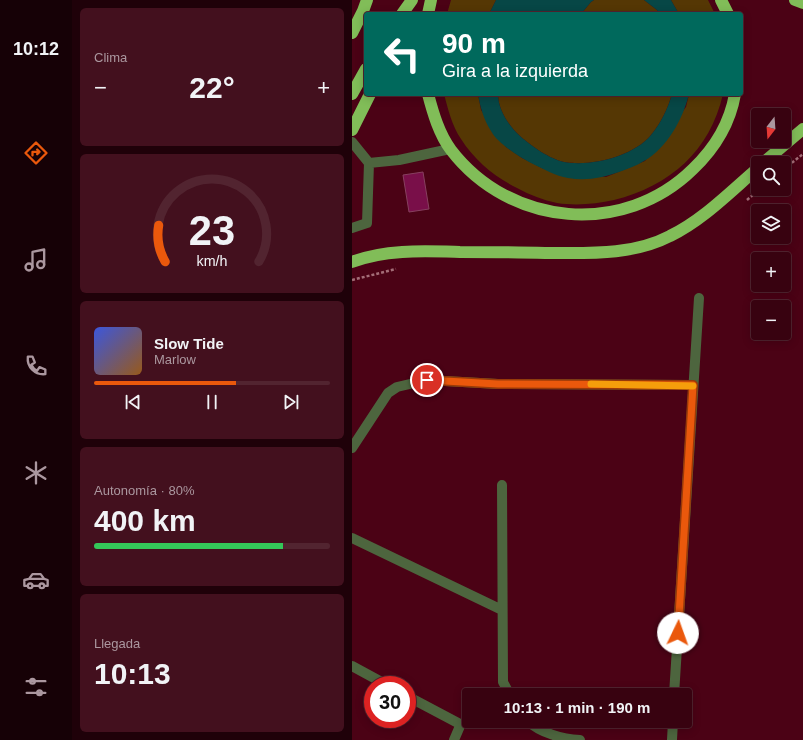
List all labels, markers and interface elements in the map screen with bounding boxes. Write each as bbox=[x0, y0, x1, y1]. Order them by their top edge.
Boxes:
icon: left bbox=[376, 28, 428, 80]
text: 90 m bbox=[442, 28, 506, 59]
text: 10:12 bbox=[13, 39, 59, 59]
text: Clima bbox=[94, 50, 127, 65]
text: Gira a la izquierda bbox=[442, 61, 588, 81]
text: 22° bbox=[189, 71, 235, 104]
text: − bbox=[94, 75, 107, 100]
text: + bbox=[317, 75, 330, 100]
north arrow bbox=[751, 108, 791, 148]
map controls bbox=[751, 108, 791, 340]
icon: directions bbox=[22, 139, 50, 167]
button: search bbox=[751, 156, 791, 196]
button: layers bbox=[751, 204, 791, 244]
text: 23 bbox=[189, 206, 235, 253]
icon: music bbox=[22, 246, 50, 274]
text: km/h bbox=[197, 252, 228, 268]
button: + bbox=[751, 252, 791, 292]
button: − bbox=[751, 300, 791, 340]
text: Slow Tide bbox=[154, 335, 224, 352]
icon: phone bbox=[22, 352, 50, 380]
text: Marlow bbox=[154, 352, 196, 367]
pin bbox=[410, 363, 444, 397]
icon: arrive bbox=[416, 369, 438, 391]
icon: previous bbox=[122, 391, 144, 413]
icon: pause bbox=[201, 391, 223, 413]
icon: next bbox=[280, 391, 302, 413]
icon: climate bbox=[22, 459, 50, 487]
text: Autonomía · 80% bbox=[94, 483, 194, 498]
text: 400 km bbox=[94, 504, 196, 537]
icon: car bbox=[22, 566, 50, 594]
position arrow bbox=[657, 612, 699, 654]
text: Llegada bbox=[94, 636, 140, 651]
text: 10:13 bbox=[94, 657, 171, 690]
icon: filters bbox=[22, 673, 50, 701]
speed limit sign: 30 bbox=[364, 676, 416, 728]
text: 10:13 · 1 min · 190 m bbox=[504, 699, 650, 716]

